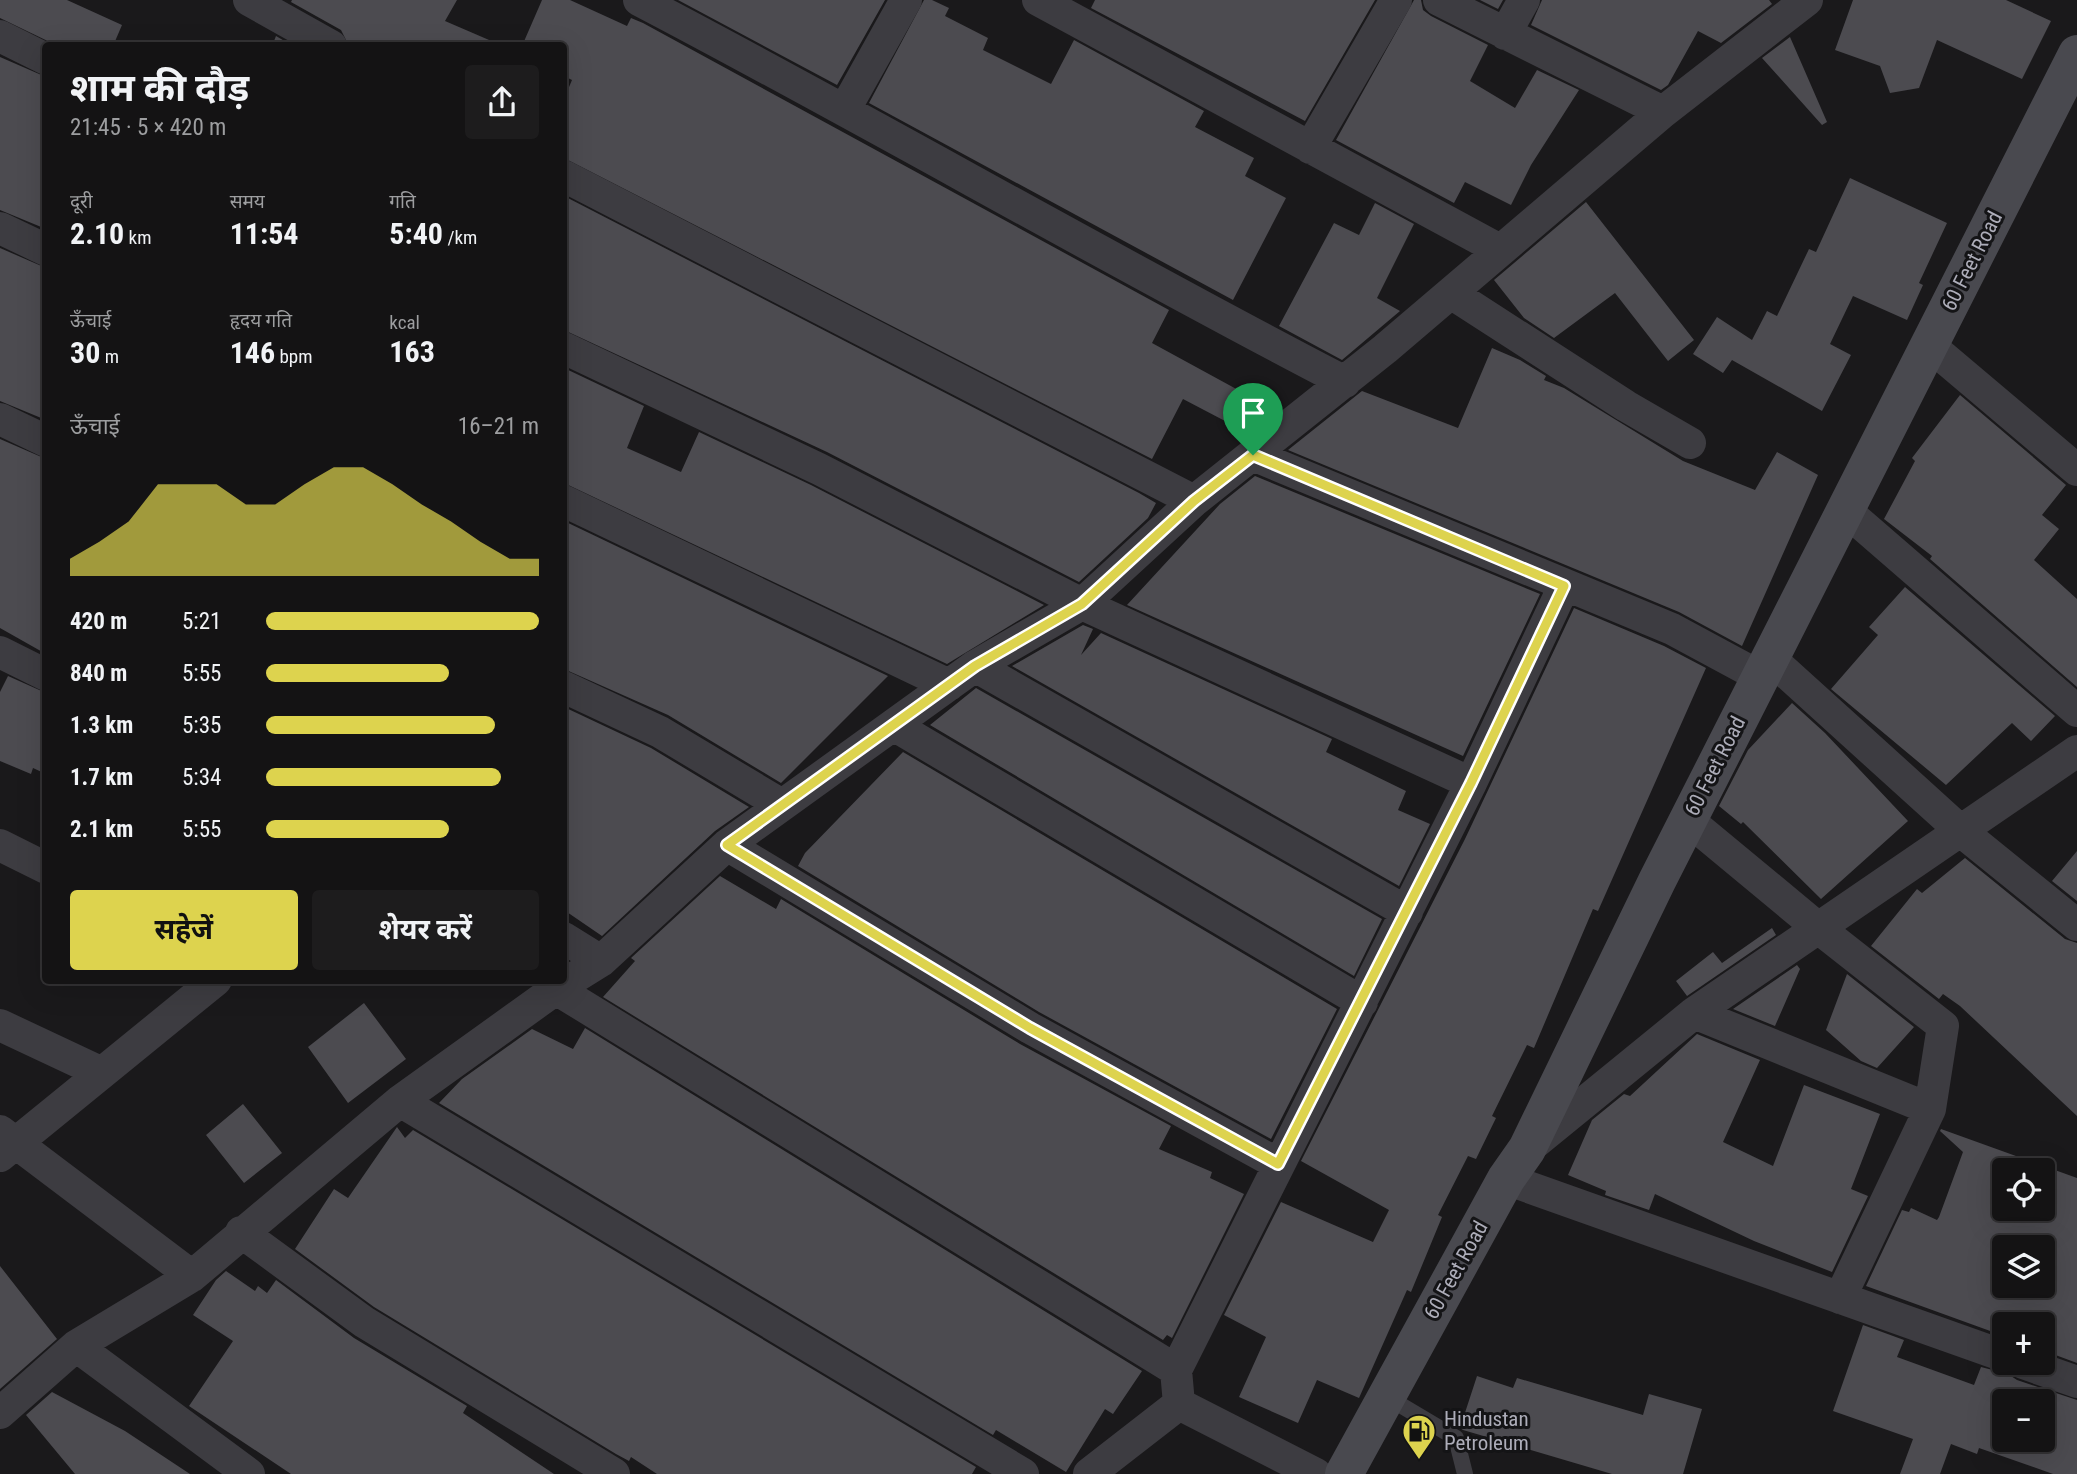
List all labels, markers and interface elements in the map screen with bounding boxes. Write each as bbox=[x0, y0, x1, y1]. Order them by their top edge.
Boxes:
button: share bbox=[465, 65, 539, 139]
text: शाम की दौड़ bbox=[70, 66, 249, 110]
text: 21:45 · 5 × 420 m bbox=[70, 114, 226, 141]
text: दूरी bbox=[70, 190, 93, 213]
text: समय bbox=[230, 190, 265, 213]
text: गति bbox=[389, 190, 416, 213]
street label: 60 Feet Road bbox=[1937, 207, 2007, 315]
text: 2.10 bbox=[70, 216, 124, 251]
text: 11:54 bbox=[230, 216, 299, 251]
text: 5:40 bbox=[389, 216, 443, 251]
text: km bbox=[124, 226, 151, 249]
text: /km bbox=[443, 226, 477, 249]
text: ऊँचाई bbox=[70, 309, 111, 332]
text: हृदय गति bbox=[230, 309, 292, 332]
text: kcal bbox=[389, 311, 420, 334]
text: 163 bbox=[389, 334, 435, 369]
text: 30 bbox=[70, 335, 100, 370]
text: 146 bbox=[230, 335, 275, 370]
text: m bbox=[100, 345, 119, 368]
text: bpm bbox=[275, 345, 313, 368]
pin bbox=[1223, 383, 1283, 455]
icon: arrive bbox=[1234, 394, 1272, 432]
text: ऊँचाई bbox=[70, 413, 120, 440]
text: 16–21 m bbox=[458, 413, 539, 440]
text: 420 m bbox=[70, 608, 127, 635]
text: 5:21 bbox=[182, 608, 221, 635]
text: 840 m bbox=[70, 660, 127, 687]
text: 5:55 bbox=[182, 660, 221, 687]
text: 1.3 km bbox=[70, 712, 133, 739]
text: 5:35 bbox=[182, 712, 221, 739]
street label: 60 Feet Road bbox=[1680, 712, 1750, 820]
text: 1.7 km bbox=[70, 764, 133, 791]
text: 5:34 bbox=[182, 764, 221, 791]
text: 2.1 km bbox=[70, 816, 133, 843]
text: 5:55 bbox=[182, 816, 221, 843]
button: सहेजें bbox=[70, 890, 298, 970]
button: शेयर करें bbox=[312, 890, 539, 970]
map controls bbox=[1992, 1158, 2055, 1452]
button: locate bbox=[1992, 1158, 2055, 1221]
street label: 60 Feet Road bbox=[1419, 1217, 1493, 1323]
button: layers bbox=[1992, 1235, 2055, 1298]
button: + bbox=[1992, 1312, 2055, 1375]
button: − bbox=[1992, 1389, 2055, 1452]
place label: Hindustan Petroleum bbox=[1444, 1407, 1529, 1455]
fuel station icon: Hindustan Petroleum bbox=[1400, 1412, 1438, 1461]

